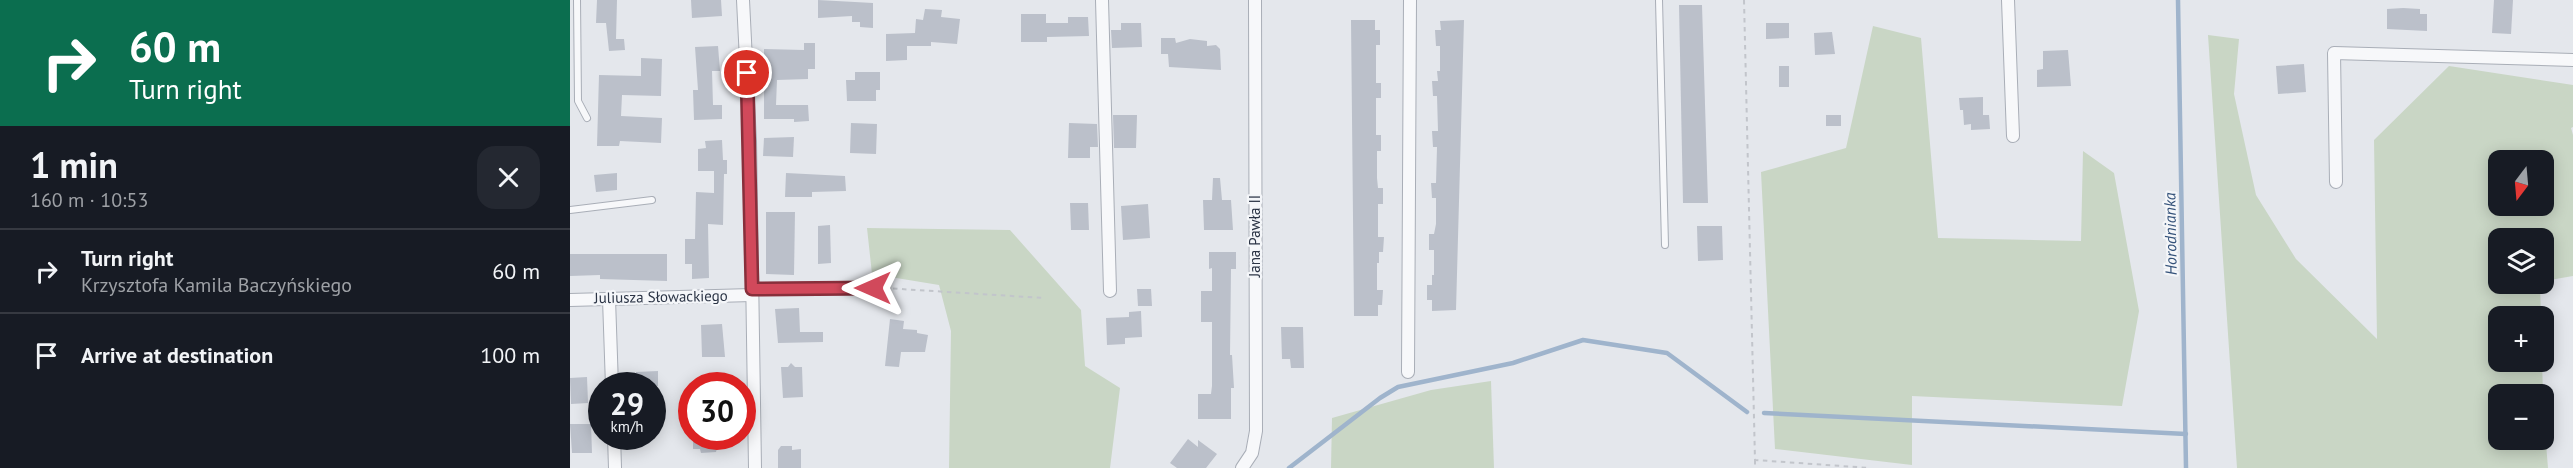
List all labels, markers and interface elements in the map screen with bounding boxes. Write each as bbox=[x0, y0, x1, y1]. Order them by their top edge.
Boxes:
text: 60 m bbox=[129, 19, 221, 74]
icon: right bbox=[30, 24, 108, 102]
pin bbox=[721, 47, 772, 98]
icon: arrive bbox=[730, 56, 763, 89]
text: Turn right bbox=[129, 72, 242, 106]
text: 1 min bbox=[30, 141, 118, 188]
button: close bbox=[477, 146, 540, 209]
north arrow bbox=[2488, 150, 2554, 216]
map controls bbox=[2488, 150, 2554, 450]
text: 160 m · 10:53 bbox=[30, 187, 148, 213]
water label: Horodnianka bbox=[2159, 192, 2181, 276]
street label: Jana Pawła II bbox=[1245, 195, 1264, 278]
button: layers bbox=[2488, 228, 2554, 294]
text: Turn right bbox=[81, 244, 173, 272]
icon: right bbox=[30, 255, 63, 288]
position arrow bbox=[841, 256, 905, 320]
text: 60 m bbox=[492, 257, 540, 285]
text: Krzysztofa Kamila Baczyńskiego bbox=[81, 272, 352, 298]
street label: Juliusza Słowackiego bbox=[593, 286, 728, 307]
button: + bbox=[2488, 306, 2554, 372]
icon: arrive bbox=[30, 339, 63, 372]
text: Arrive at destination bbox=[81, 341, 273, 369]
text: 100 m bbox=[480, 341, 540, 369]
speed limit sign: 30 bbox=[678, 372, 756, 450]
text: 29 bbox=[610, 384, 644, 423]
button: − bbox=[2488, 384, 2554, 450]
text: km/h bbox=[611, 417, 643, 436]

